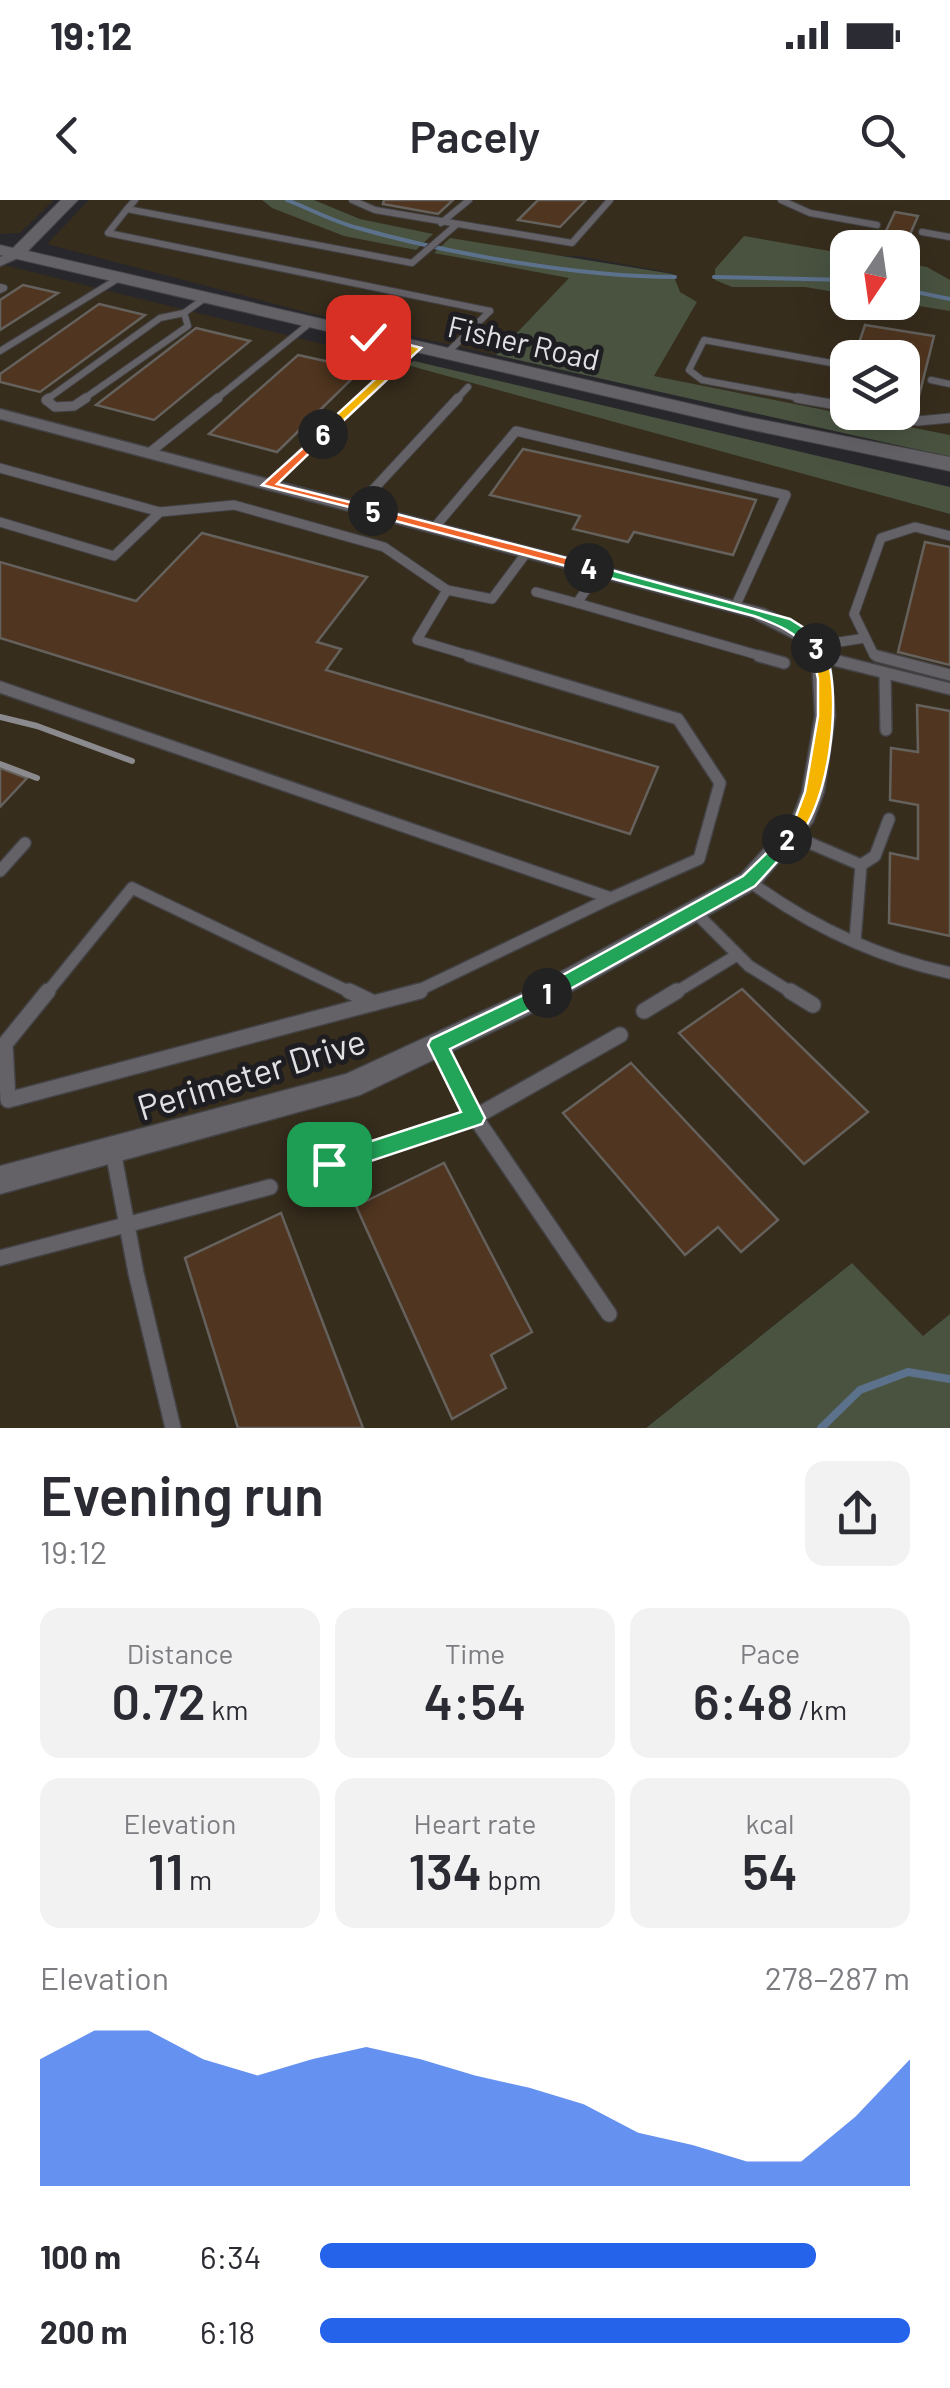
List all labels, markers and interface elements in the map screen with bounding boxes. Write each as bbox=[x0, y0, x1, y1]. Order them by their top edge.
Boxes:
text: 19:12 bbox=[50, 12, 132, 58]
icon: back bbox=[40, 108, 95, 163]
text: Pacely bbox=[410, 108, 540, 162]
icon: search bbox=[855, 108, 910, 163]
north arrow bbox=[830, 230, 920, 320]
map controls bbox=[830, 230, 920, 430]
pin bbox=[326, 295, 411, 380]
street label: Fisher Road bbox=[445, 307, 603, 377]
icon: check bbox=[341, 310, 396, 365]
button: layers bbox=[830, 340, 920, 430]
pin: 6 bbox=[298, 409, 348, 459]
text: 6 bbox=[315, 417, 331, 451]
pin: 5 bbox=[348, 486, 398, 536]
text: 5 bbox=[365, 494, 381, 528]
pin: 4 bbox=[564, 543, 614, 593]
text: 4 bbox=[581, 551, 597, 585]
pin: 3 bbox=[791, 623, 841, 673]
text: 3 bbox=[808, 631, 824, 665]
pin: 2 bbox=[762, 814, 812, 864]
text: 2 bbox=[779, 822, 795, 856]
pin: 1 bbox=[522, 968, 572, 1018]
text: 1 bbox=[542, 976, 552, 1010]
street label: Perimeter Drive bbox=[132, 1018, 370, 1128]
pin bbox=[287, 1122, 372, 1207]
icon: arrive bbox=[302, 1137, 357, 1192]
text: Evening run bbox=[40, 1461, 324, 1527]
button: share bbox=[805, 1461, 910, 1566]
text: 19:12 bbox=[40, 1532, 107, 1570]
text: Distance bbox=[127, 1636, 233, 1670]
text: Time bbox=[445, 1636, 505, 1670]
text: Pace bbox=[740, 1636, 800, 1670]
text: 0.72 bbox=[112, 1670, 206, 1730]
text: 4:54 bbox=[424, 1670, 526, 1730]
text: 6:48 bbox=[693, 1670, 793, 1730]
text: km bbox=[206, 1692, 248, 1726]
text: /km bbox=[793, 1692, 847, 1726]
text: Elevation bbox=[124, 1806, 236, 1840]
text: Heart rate bbox=[414, 1806, 536, 1840]
text: kcal bbox=[746, 1806, 794, 1840]
text: 11 bbox=[148, 1840, 183, 1900]
text: 134 bbox=[409, 1840, 482, 1900]
text: 54 bbox=[742, 1840, 798, 1900]
text: m bbox=[183, 1862, 212, 1896]
text: bpm bbox=[482, 1862, 541, 1896]
text: Elevation bbox=[40, 1958, 169, 1996]
text: 278–287 m bbox=[765, 1958, 910, 1996]
text: 100 m bbox=[40, 2237, 121, 2275]
text: 6:34 bbox=[200, 2237, 261, 2275]
text: 200 m bbox=[40, 2312, 128, 2350]
text: 6:18 bbox=[200, 2312, 255, 2350]

